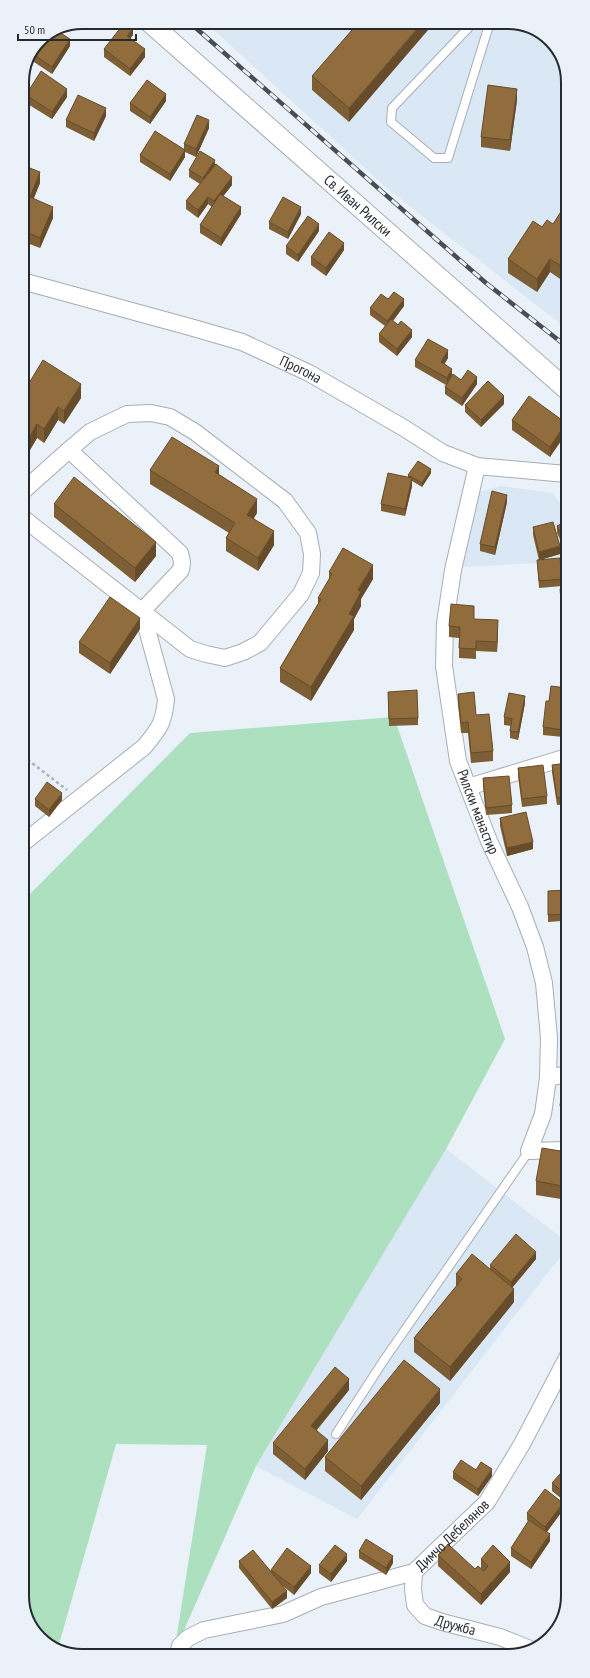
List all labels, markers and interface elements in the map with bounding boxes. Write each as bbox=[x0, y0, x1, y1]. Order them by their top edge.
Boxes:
scale bar bbox=[18, 16, 136, 42]
text: 50 m bbox=[24, 22, 45, 37]
street label: Св. Иван Рилски bbox=[320, 170, 396, 240]
street label: Прогона bbox=[277, 351, 325, 387]
street label: Рилски манастир bbox=[453, 767, 504, 857]
street label: Димчо Дебелянов bbox=[411, 1495, 493, 1575]
street label: Дружба bbox=[433, 1610, 478, 1639]

